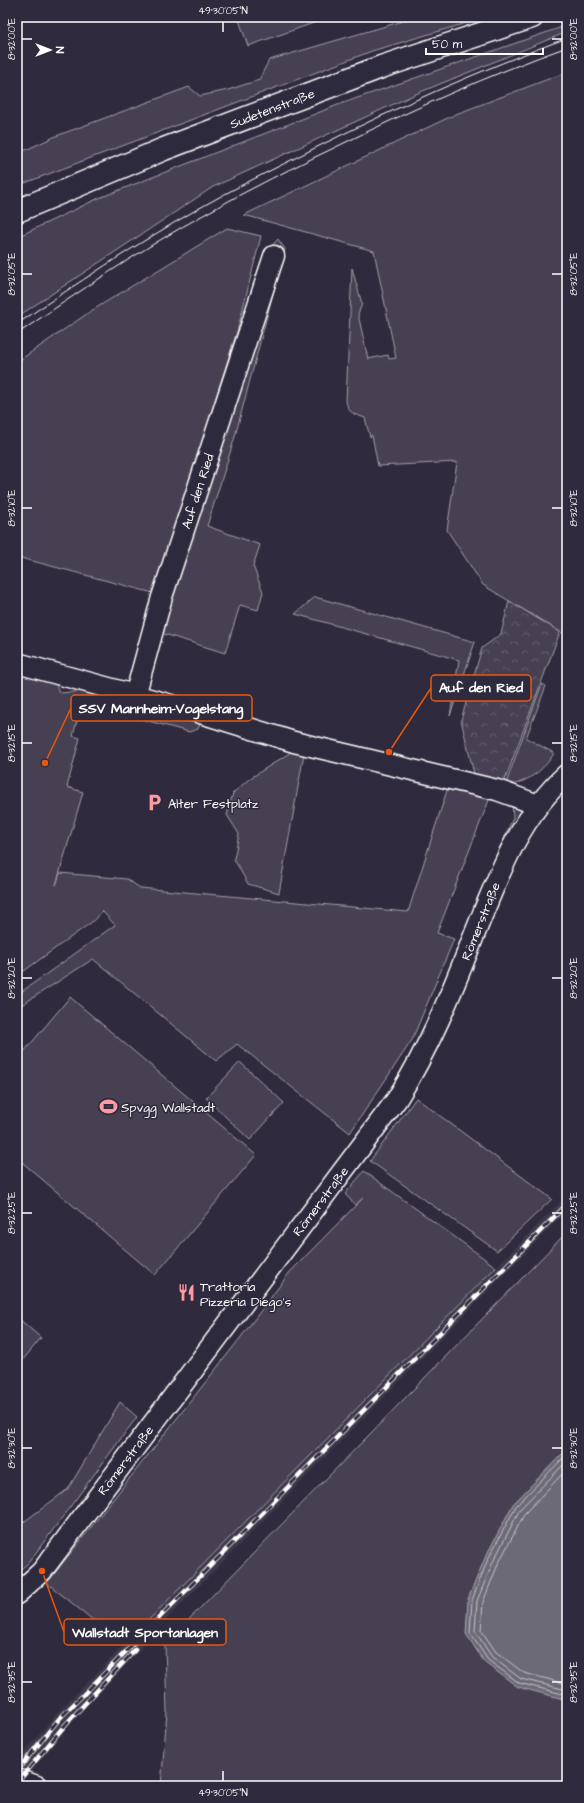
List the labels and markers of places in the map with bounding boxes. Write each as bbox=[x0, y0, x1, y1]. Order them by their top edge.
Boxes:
callout: Auf den Ried bbox=[431, 675, 531, 701]
callout: SSV Mannheim-Vogelstang bbox=[71, 695, 252, 721]
parking icon: Alter Festplatz bbox=[145, 793, 165, 813]
place label: Alter Festplatz bbox=[168, 795, 259, 813]
sports icon: Spvgg Wallstadt bbox=[98, 1097, 118, 1117]
place label: Spvgg Wallstadt bbox=[121, 1099, 216, 1118]
place label: Trattoria Pizzeria Diego's bbox=[200, 1278, 292, 1312]
restaurant icon: Trattoria Pizzeria Diego's bbox=[177, 1283, 197, 1303]
callout: Wallstadt Sportanlagen bbox=[64, 1619, 226, 1645]

